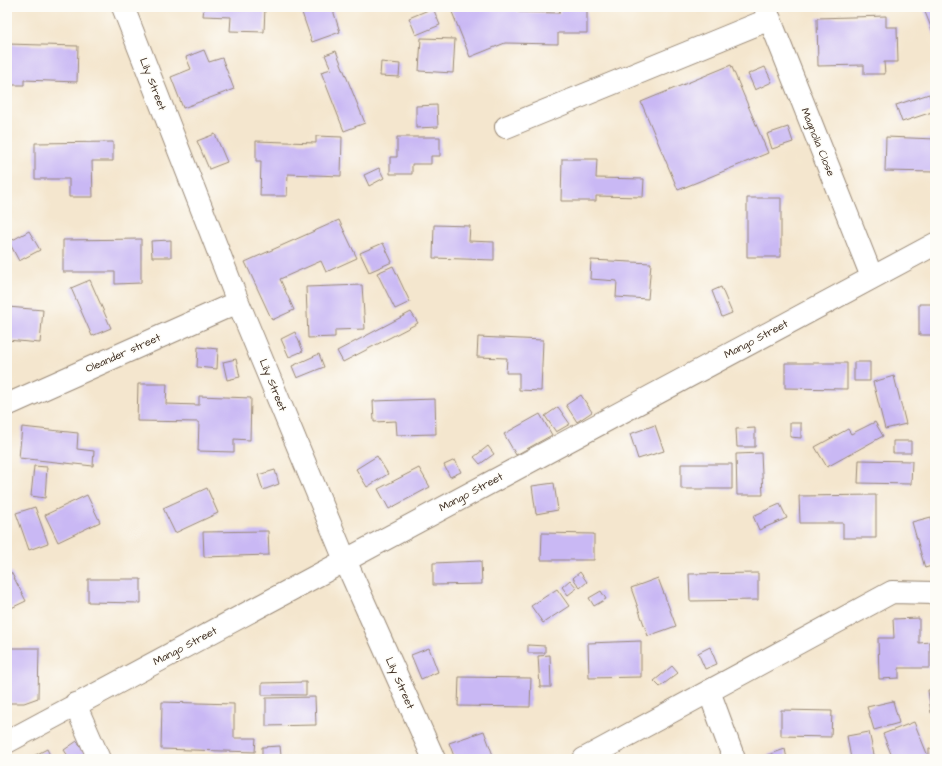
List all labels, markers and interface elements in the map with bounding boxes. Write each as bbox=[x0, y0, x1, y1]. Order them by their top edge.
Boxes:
street label: Lily Street bbox=[135, 55, 170, 113]
street label: Magnolia Close bbox=[797, 106, 839, 179]
street label: Mango Street bbox=[721, 316, 792, 363]
street label: Oleander street bbox=[83, 330, 163, 376]
street label: Lily Street bbox=[255, 357, 291, 414]
street label: Mango Street bbox=[436, 469, 507, 516]
street label: Mango Street bbox=[150, 623, 221, 670]
street label: Lily Street bbox=[381, 655, 418, 712]

